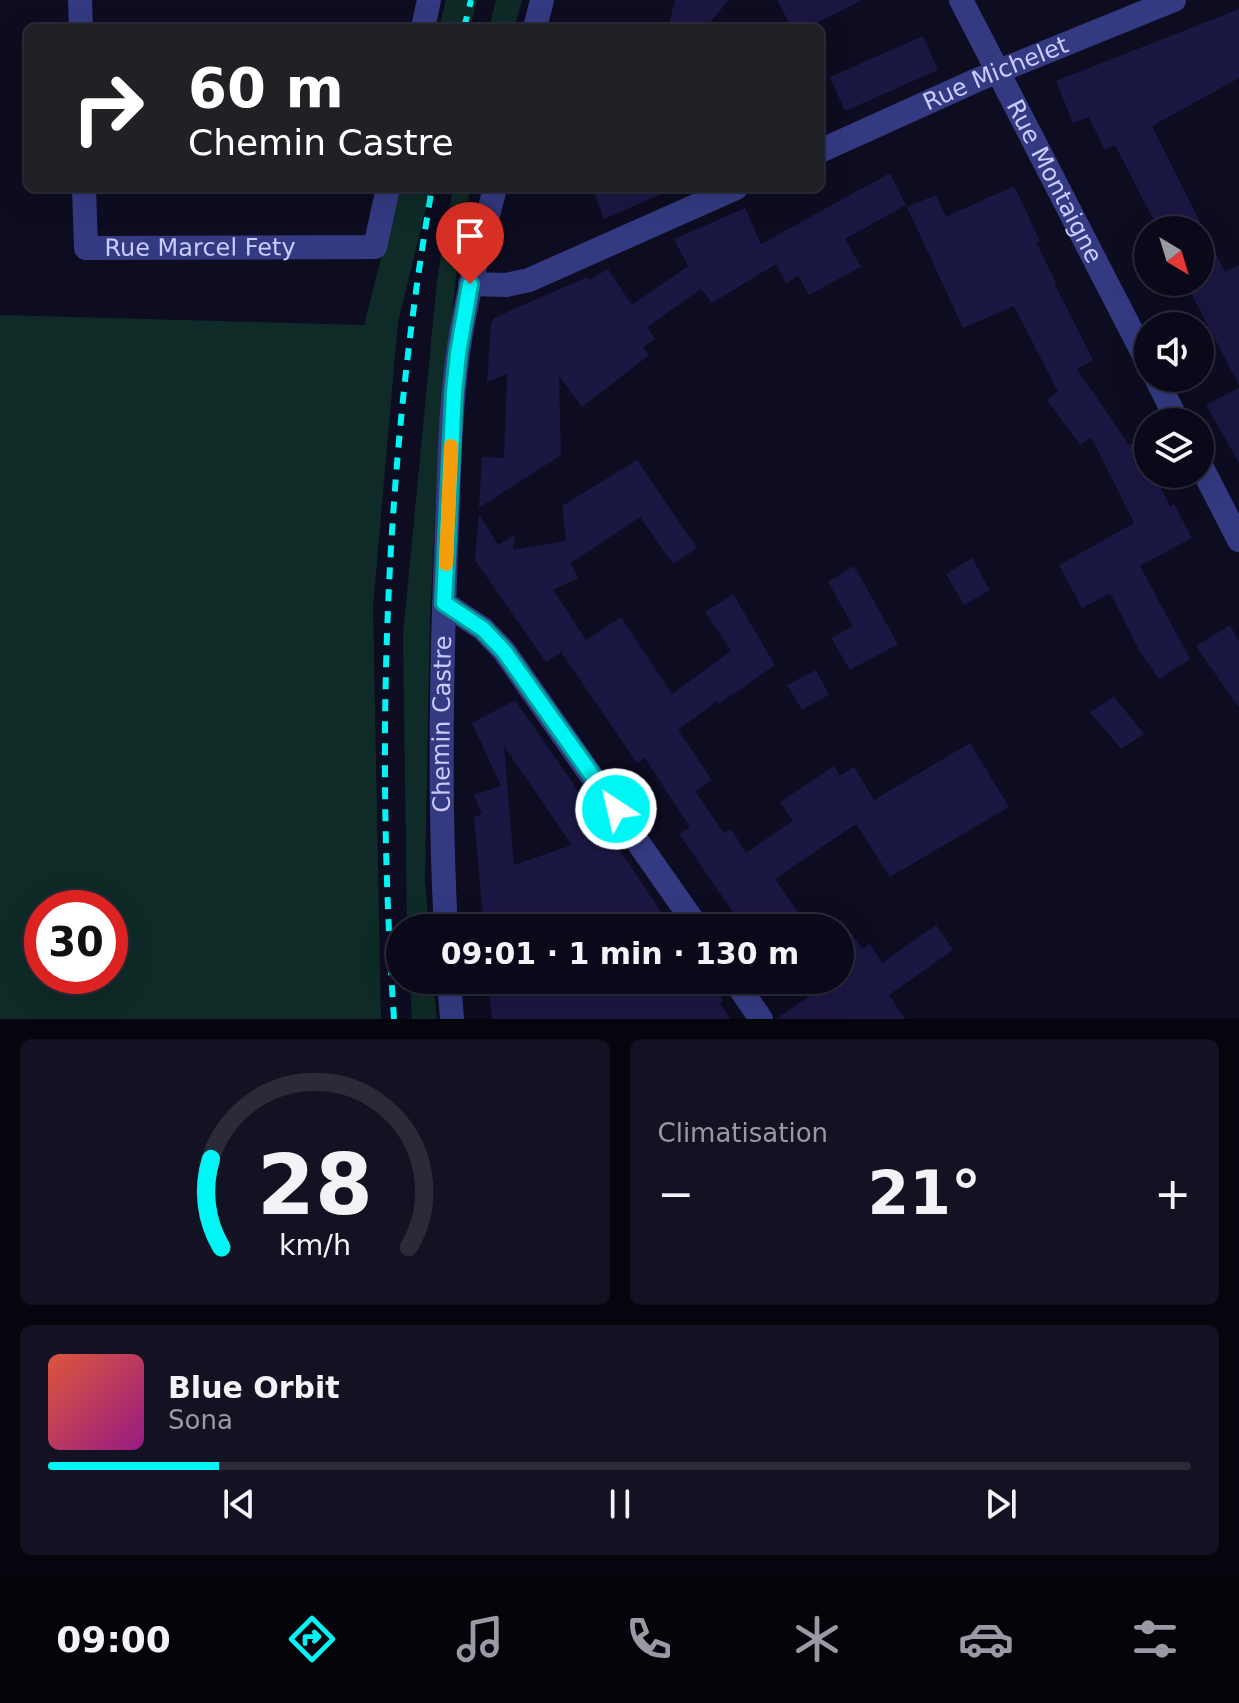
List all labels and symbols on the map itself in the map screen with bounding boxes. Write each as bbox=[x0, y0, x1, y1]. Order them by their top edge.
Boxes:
street label: Rue Michelet bbox=[919, 31, 1072, 117]
street label: Rue Montaigne bbox=[1001, 95, 1108, 268]
pin bbox=[436, 202, 504, 284]
north arrow bbox=[1134, 216, 1214, 296]
street label: Rue Marcel Fety bbox=[104, 233, 296, 262]
street label: Chemin Castre bbox=[427, 635, 457, 813]
position arrow bbox=[574, 767, 658, 851]
speed limit sign: 30 bbox=[24, 890, 128, 994]

